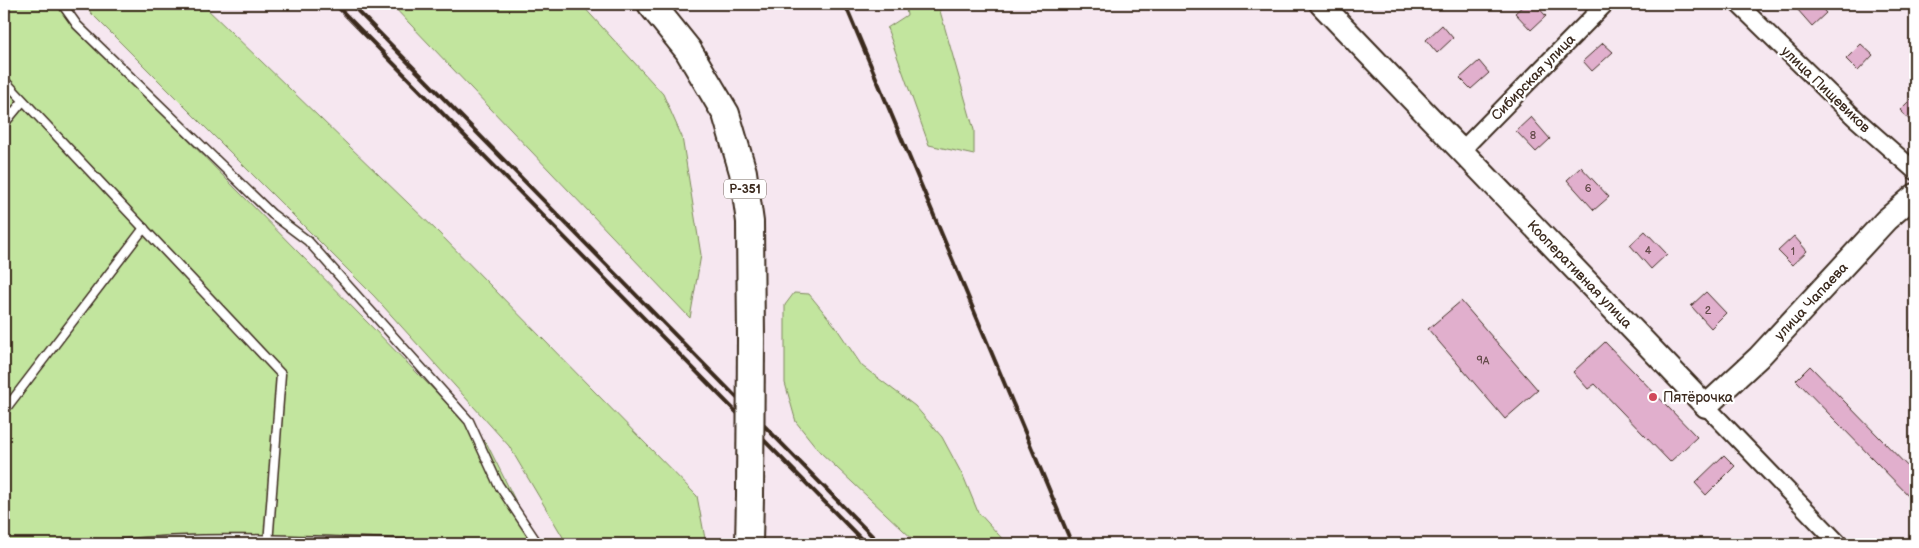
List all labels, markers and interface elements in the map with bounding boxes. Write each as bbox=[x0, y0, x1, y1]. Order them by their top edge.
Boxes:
street label: Сибирская улица bbox=[1488, 30, 1579, 124]
street label: улица Пищевиков bbox=[1778, 43, 1874, 137]
house number: 8 bbox=[1530, 129, 1536, 142]
road number: Р-351 bbox=[724, 180, 766, 198]
house number: 6 bbox=[1585, 182, 1592, 195]
street label: Кооперативная улица bbox=[1524, 217, 1636, 333]
house number: 4 bbox=[1645, 244, 1652, 257]
house number: 1 bbox=[1791, 245, 1795, 258]
street label: улица Чапаева bbox=[1771, 258, 1852, 344]
house number: 2 bbox=[1705, 304, 1712, 317]
house number: 9А bbox=[1476, 354, 1490, 367]
place label: Пятёрочка bbox=[1663, 389, 1734, 406]
marker: Пятёрочка bbox=[1647, 391, 1659, 403]

